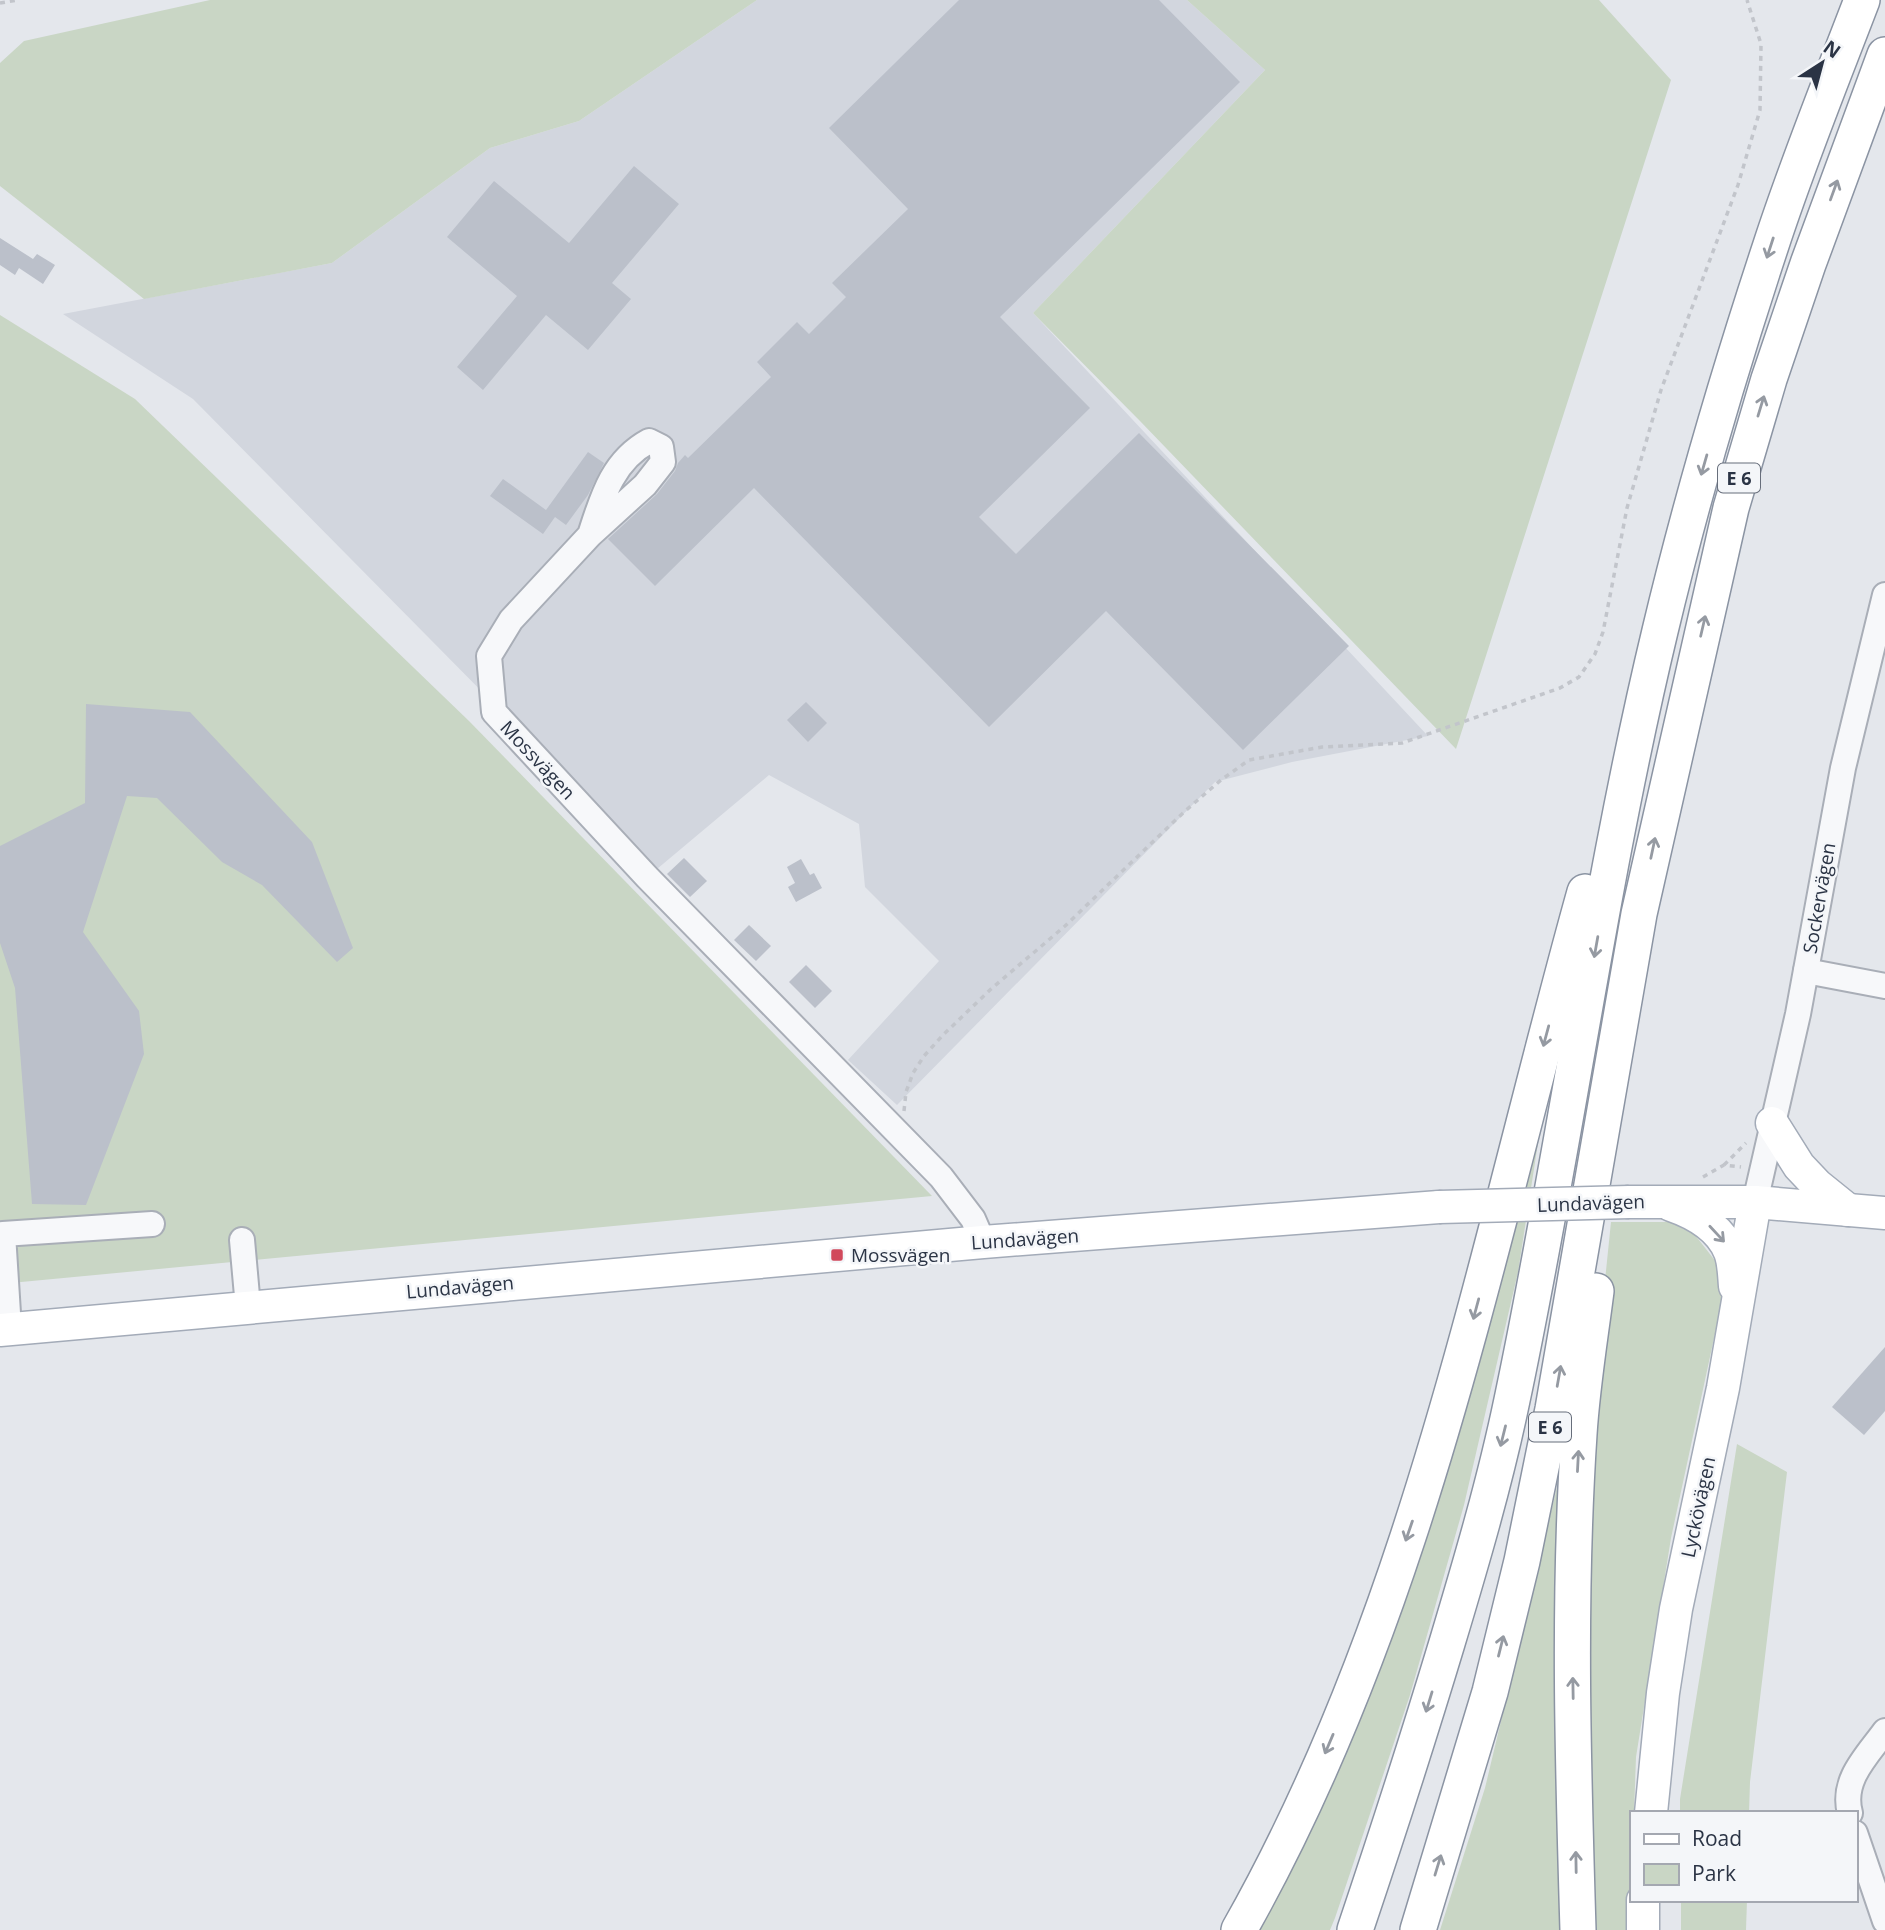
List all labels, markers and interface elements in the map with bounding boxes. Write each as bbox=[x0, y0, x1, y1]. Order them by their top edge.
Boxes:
north arrow bbox=[1787, 28, 1857, 98]
text: N bbox=[1818, 34, 1846, 64]
one-way arrow bbox=[1829, 180, 1842, 202]
one-way arrow bbox=[1763, 236, 1775, 258]
one-way arrow bbox=[1756, 395, 1769, 417]
one-way arrow bbox=[1696, 454, 1709, 476]
road number: E 6 bbox=[1718, 464, 1760, 492]
one-way arrow bbox=[1697, 615, 1710, 637]
street label: Mossvägen bbox=[495, 715, 581, 805]
one-way arrow bbox=[1647, 837, 1661, 860]
street label: Sockervägen bbox=[1796, 841, 1842, 955]
one-way arrow bbox=[1589, 935, 1602, 958]
one-way arrow bbox=[1539, 1024, 1552, 1046]
street label: Lundavägen bbox=[1537, 1188, 1645, 1218]
street label: Lundavägen bbox=[970, 1222, 1080, 1256]
one-way arrow bbox=[1709, 1225, 1725, 1243]
place label: Mossvägen bbox=[851, 1242, 950, 1268]
marker: Mossvägen bbox=[829, 1247, 845, 1263]
street label: Lundavägen bbox=[405, 1269, 515, 1305]
one-way arrow bbox=[1469, 1297, 1482, 1320]
one-way arrow bbox=[1553, 1365, 1566, 1388]
road number: E 6 bbox=[1529, 1412, 1571, 1442]
one-way arrow bbox=[1496, 1424, 1509, 1447]
one-way arrow bbox=[1571, 1449, 1584, 1472]
street label: Lyckövägen bbox=[1675, 1454, 1721, 1560]
one-way arrow bbox=[1402, 1520, 1414, 1542]
one-way arrow bbox=[1495, 1635, 1508, 1658]
one-way arrow bbox=[1566, 1677, 1580, 1700]
one-way arrow bbox=[1421, 1691, 1434, 1713]
one-way arrow bbox=[1322, 1733, 1335, 1754]
legend bbox=[1630, 1811, 1857, 1902]
text: Road bbox=[1692, 1824, 1742, 1852]
one-way arrow bbox=[1569, 1851, 1583, 1874]
one-way arrow bbox=[1433, 1854, 1446, 1876]
text: Park bbox=[1692, 1859, 1736, 1887]

